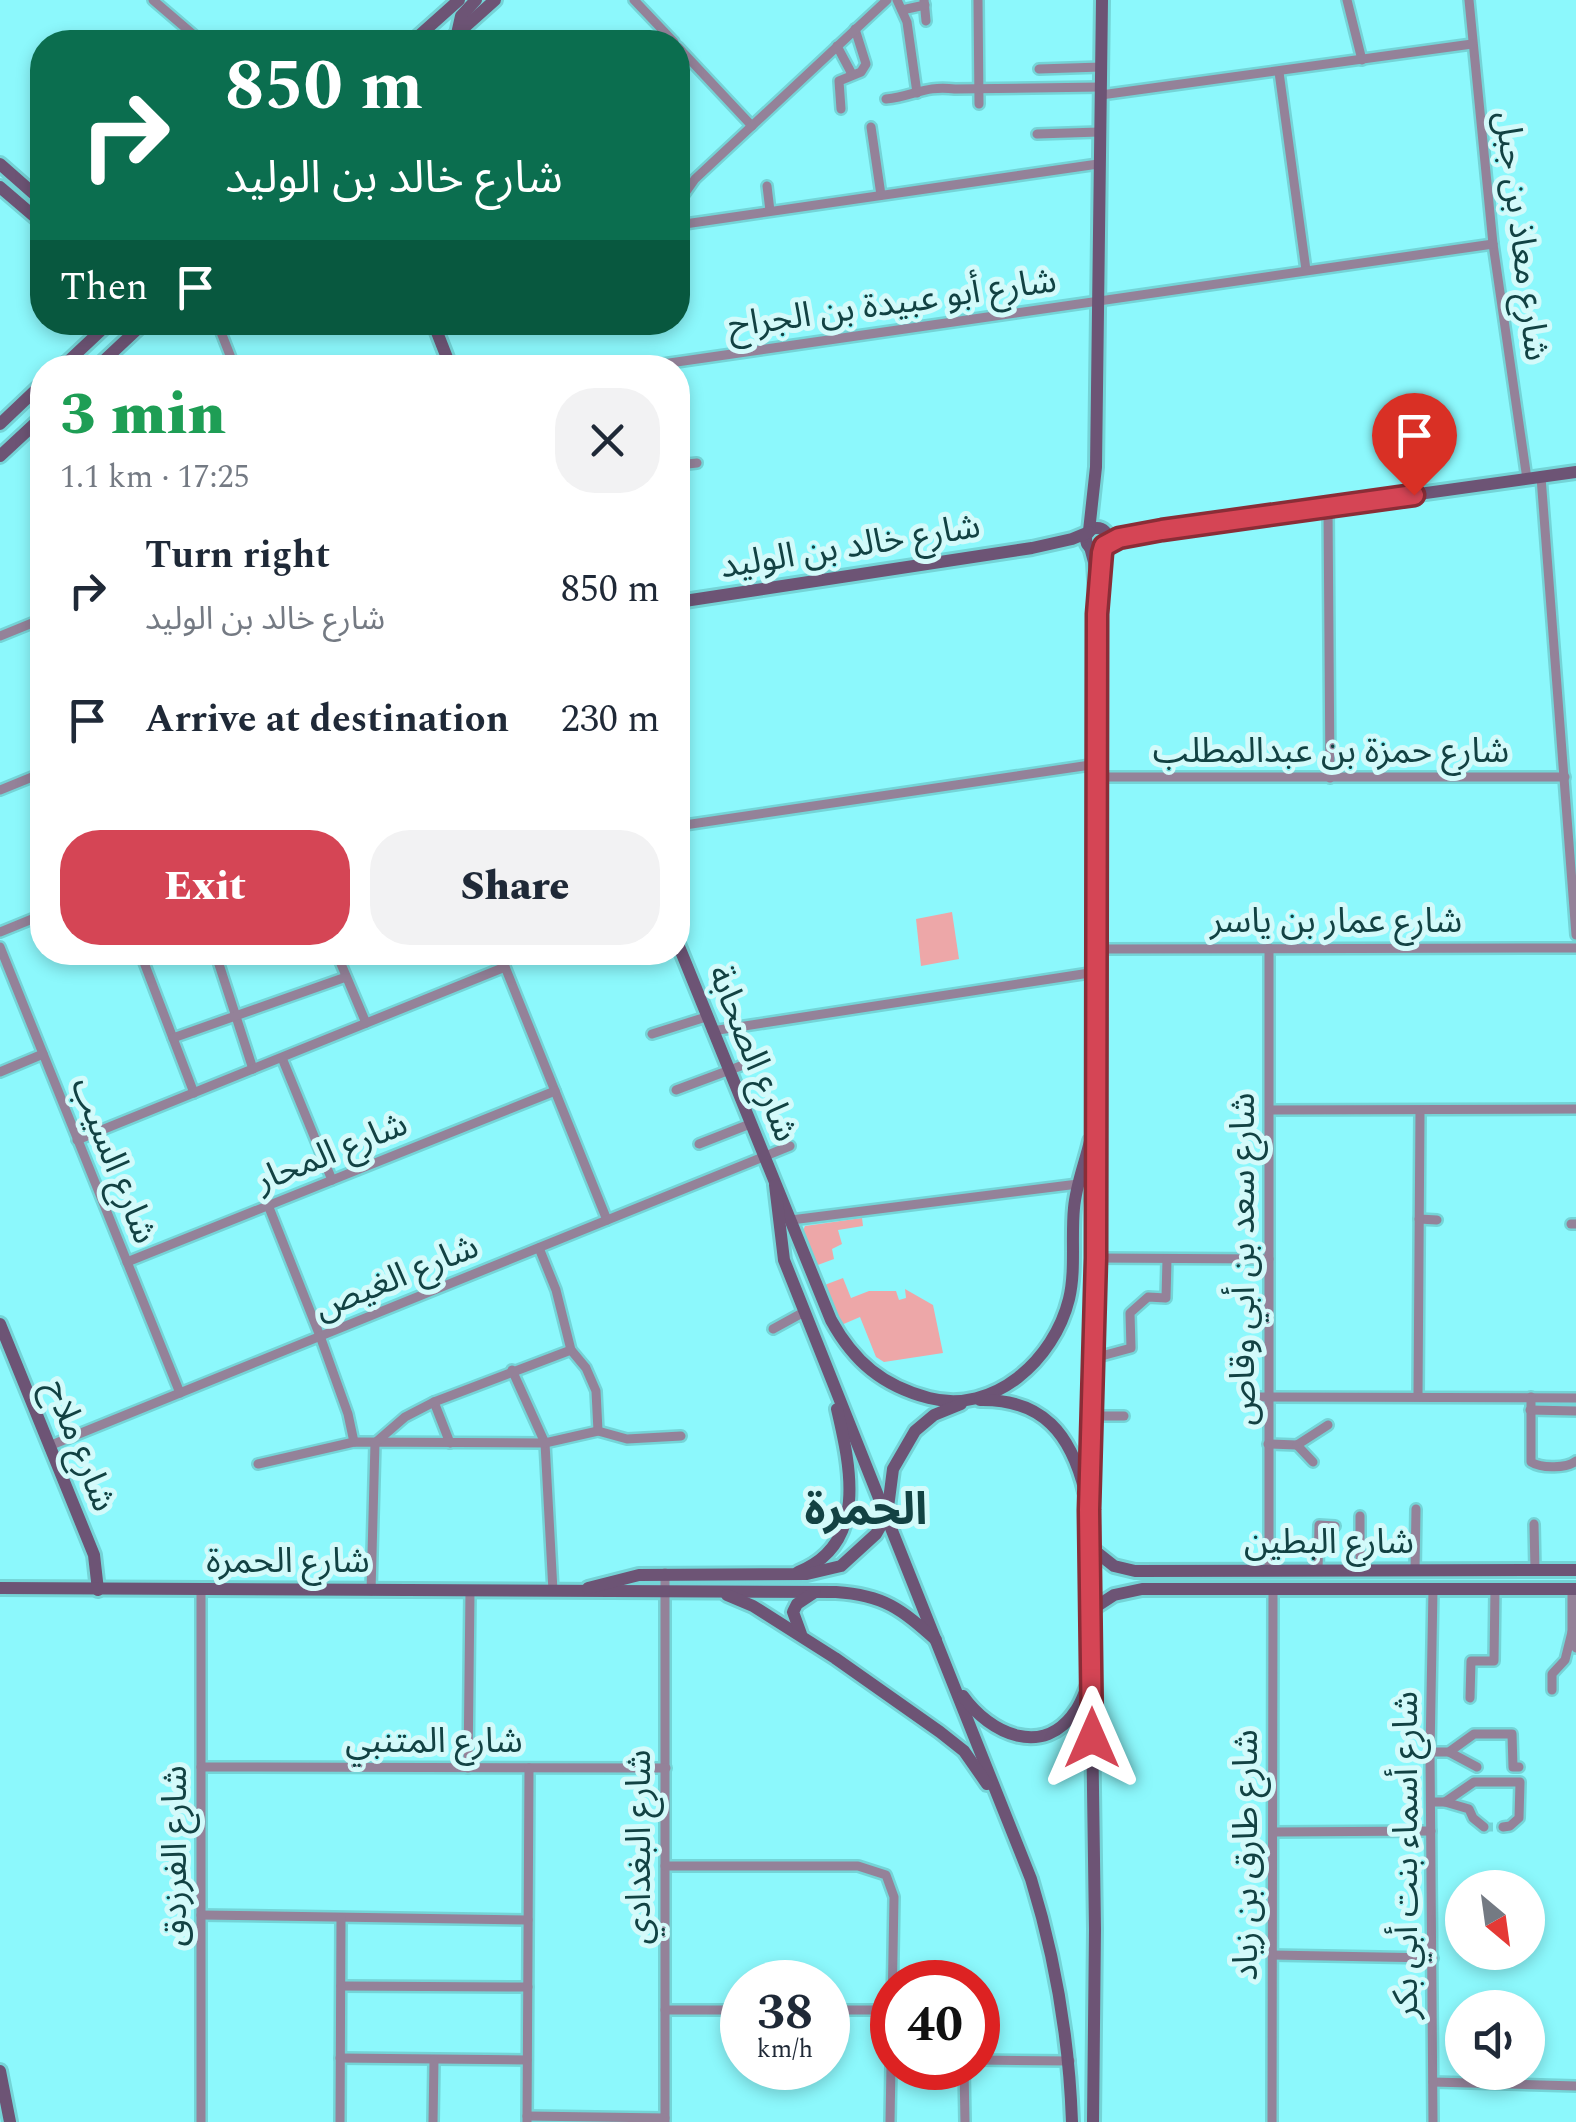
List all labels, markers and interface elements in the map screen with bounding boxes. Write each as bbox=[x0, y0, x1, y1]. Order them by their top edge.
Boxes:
text: 850 m bbox=[225, 34, 423, 140]
icon: right bbox=[60, 70, 190, 200]
street label: شارع معاذ بن جبل bbox=[1480, 108, 1563, 364]
text: شارع خالد بن الوليد bbox=[225, 144, 563, 213]
street label: شارع أبو عبيدة بن الجراح bbox=[725, 254, 1060, 353]
text: Then bbox=[60, 259, 148, 317]
icon: arrive bbox=[168, 260, 223, 315]
text: 3 min bbox=[60, 369, 226, 461]
button: close bbox=[555, 388, 660, 493]
pin bbox=[1372, 393, 1457, 496]
icon: arrive bbox=[1387, 408, 1442, 463]
text: 1.1 km · 17:25 bbox=[60, 453, 249, 502]
street label: شارع خالد بن الوليد bbox=[716, 500, 984, 593]
text: Turn right bbox=[145, 527, 330, 585]
text: 850 m bbox=[561, 561, 660, 619]
icon: right bbox=[60, 563, 115, 618]
text: شارع خالد بن الوليد bbox=[145, 595, 385, 644]
text: Arrive at destination bbox=[145, 691, 509, 749]
text: 230 m bbox=[561, 691, 660, 749]
icon: arrive bbox=[60, 693, 115, 748]
street label: شارع حمزة بن عبدالمطلب bbox=[1153, 725, 1509, 778]
button: Exit bbox=[60, 830, 350, 945]
button: Share bbox=[370, 830, 660, 945]
street label: شارع عمار بن ياسر bbox=[1209, 895, 1462, 948]
street label: شارع الصحابة bbox=[693, 957, 812, 1150]
street label: شارع السيب bbox=[56, 1069, 171, 1252]
street label: شارع سعد بن أبي وقاص bbox=[1217, 1092, 1270, 1426]
street label: شارع المحار bbox=[247, 1098, 416, 1207]
street label: شارع الغيص bbox=[306, 1220, 487, 1334]
street label: شارع ملاح bbox=[29, 1371, 130, 1520]
district label: الحمرة bbox=[805, 1476, 927, 1545]
street label: شارع البطين bbox=[1244, 1516, 1414, 1569]
street label: شارع الحمرة bbox=[206, 1535, 370, 1588]
position arrow bbox=[1040, 1686, 1144, 1790]
street label: شارع أسماء بنت أبي بكر bbox=[1380, 1691, 1433, 2020]
street label: شارع المتنبي bbox=[345, 1715, 523, 1768]
street label: شارع طارق بن زياد bbox=[1220, 1729, 1273, 1981]
street label: شارع البغدادي bbox=[613, 1750, 666, 1944]
street label: شارع الفرزدق bbox=[149, 1765, 202, 1947]
north arrow bbox=[1445, 1870, 1545, 1970]
map controls bbox=[1445, 1870, 1545, 2090]
speed limit sign: 40 bbox=[870, 1960, 1000, 2090]
text: 38 bbox=[757, 1975, 813, 2051]
button: sound bbox=[1445, 1990, 1545, 2090]
text: km/h bbox=[757, 2031, 813, 2069]

